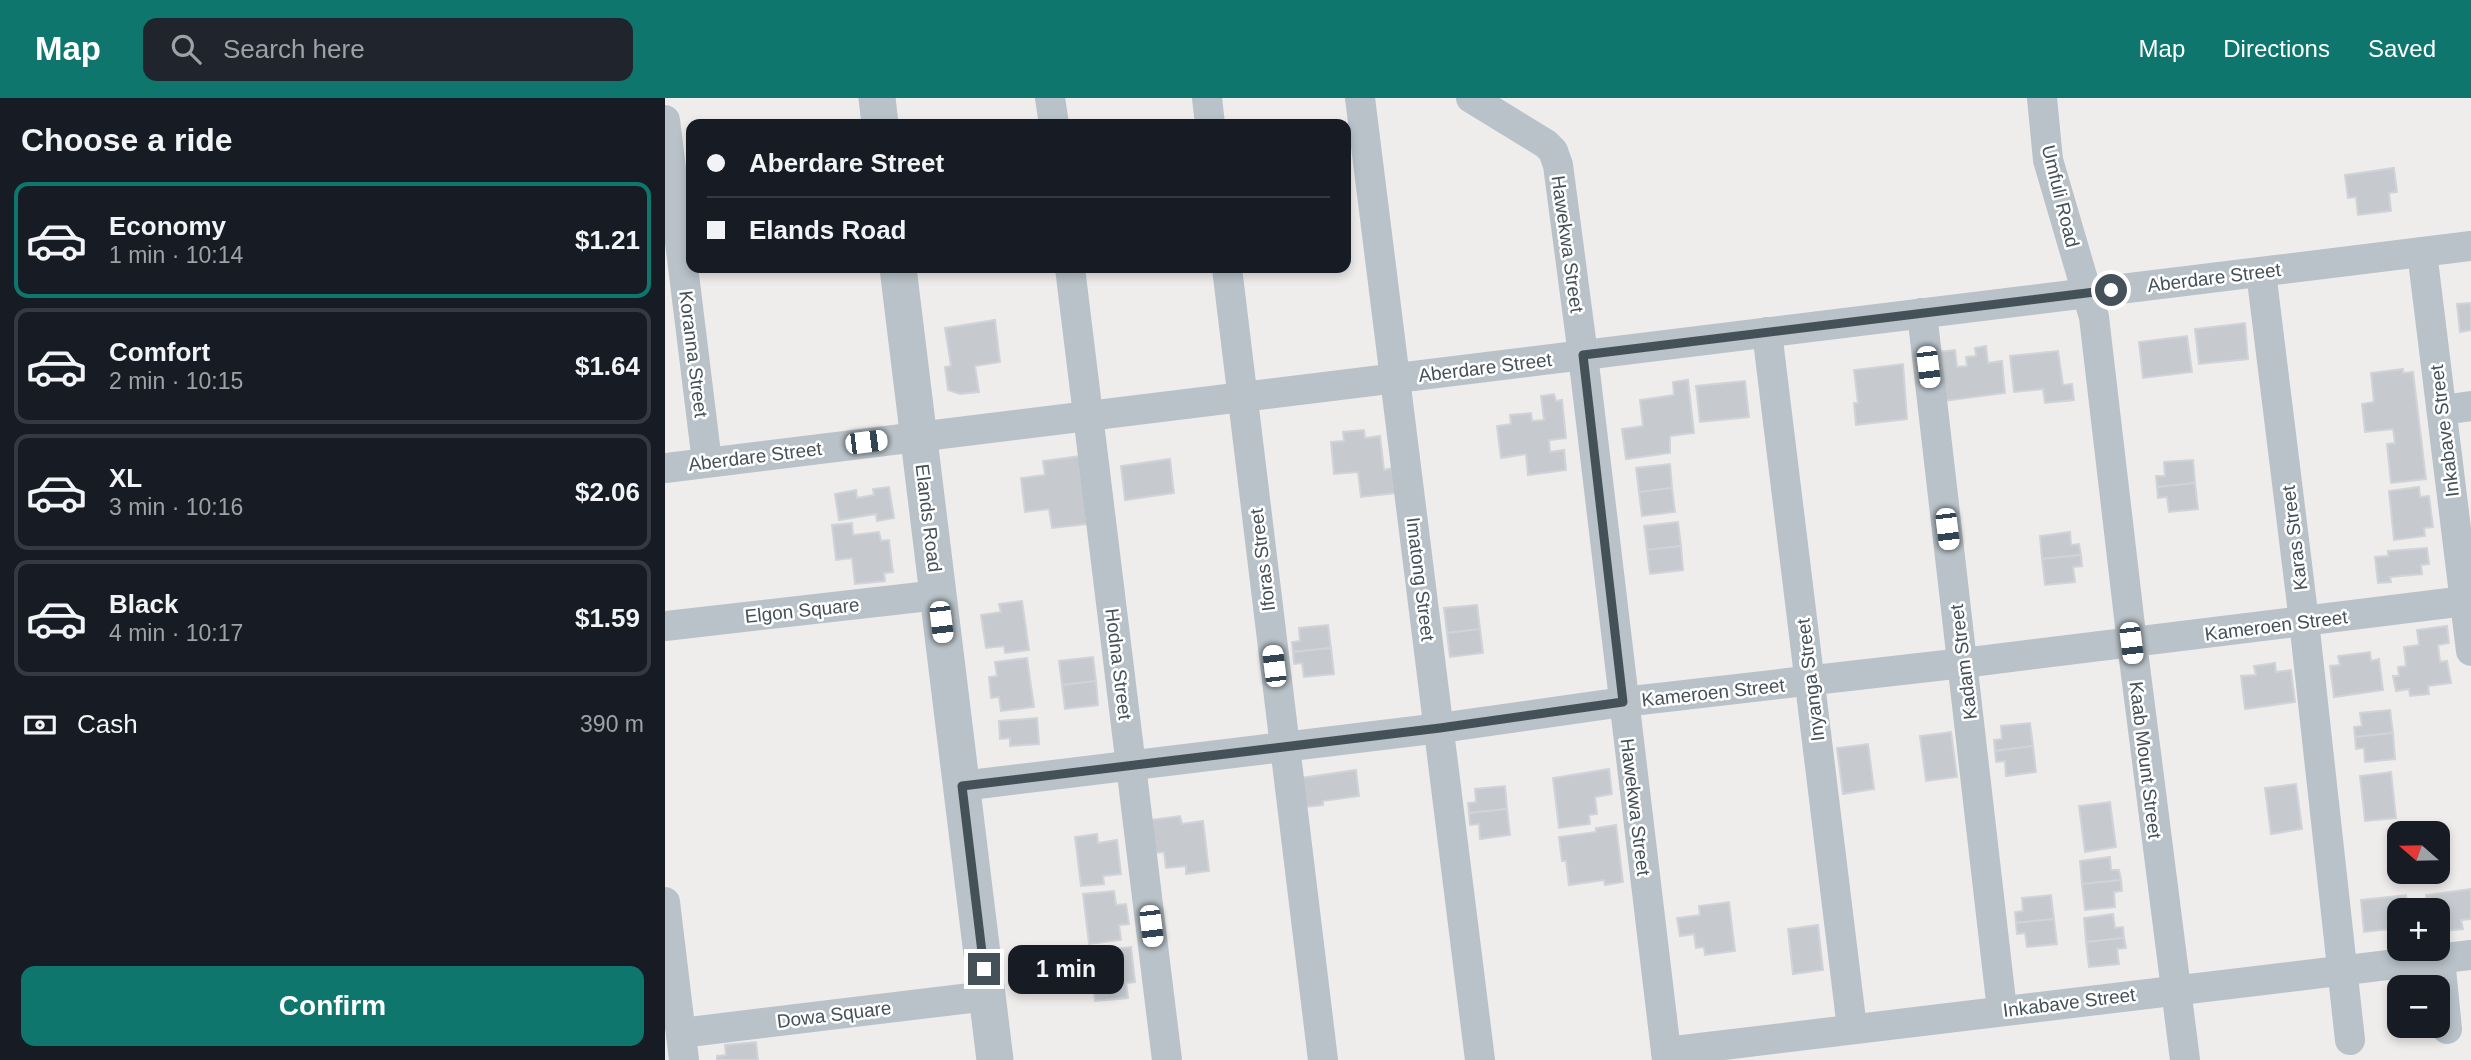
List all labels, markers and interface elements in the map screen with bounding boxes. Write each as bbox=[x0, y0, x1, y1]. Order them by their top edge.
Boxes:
search box bbox=[143, 18, 633, 81]
text: Map bbox=[35, 30, 101, 67]
icon: search bbox=[167, 30, 205, 68]
text: Search here bbox=[223, 34, 365, 64]
text: Map bbox=[2139, 35, 2185, 62]
text: Directions bbox=[2223, 35, 2330, 62]
text: Saved bbox=[2368, 35, 2436, 62]
text: Choose a ride bbox=[21, 122, 233, 158]
street label: Umfuli Road bbox=[2038, 143, 2083, 249]
text: Aberdare Street bbox=[749, 148, 944, 178]
street label: Hawekwa Street bbox=[1547, 174, 1588, 315]
icon: car bbox=[25, 209, 88, 272]
text: Economy bbox=[109, 211, 226, 241]
text: Elands Road bbox=[749, 215, 906, 245]
text: $1.21 bbox=[575, 225, 640, 255]
text: 1 min · 10:14 bbox=[109, 242, 243, 268]
street label: Aberdare Street bbox=[2146, 259, 2283, 296]
route start bbox=[2095, 274, 2127, 306]
street label: Koranna Street bbox=[675, 289, 712, 419]
icon: car bbox=[25, 335, 88, 398]
text: Comfort bbox=[109, 337, 210, 367]
car bbox=[1916, 345, 1941, 389]
street label: Aberdare Street bbox=[1417, 349, 1554, 386]
text: $1.64 bbox=[575, 351, 640, 381]
street label: Inkabave Street bbox=[2426, 363, 2463, 498]
text: 2 min · 10:15 bbox=[109, 368, 243, 394]
car bbox=[844, 429, 889, 455]
street label: Aberdare Street bbox=[687, 438, 824, 475]
icon: car bbox=[25, 461, 88, 524]
text: XL bbox=[109, 463, 142, 493]
street label: Elands Road bbox=[911, 463, 946, 573]
text: $2.06 bbox=[575, 477, 640, 507]
street label: Karas Street bbox=[2278, 484, 2311, 592]
text: 3 min · 10:16 bbox=[109, 494, 243, 520]
street label: Iforas Street bbox=[1246, 507, 1279, 613]
car bbox=[1935, 507, 1960, 551]
street label: Imatong Street bbox=[1402, 516, 1439, 643]
icon: car bbox=[25, 587, 88, 650]
text: Black bbox=[109, 589, 178, 619]
street label: Elgon Square bbox=[744, 594, 860, 627]
car bbox=[929, 600, 954, 644]
street label: Kadam Street bbox=[1946, 602, 1981, 721]
text: $1.59 bbox=[575, 603, 640, 633]
street label: Kameroen Street bbox=[2203, 606, 2349, 645]
street label: Hodna Street bbox=[1101, 607, 1136, 722]
street label: Inyanga Street bbox=[1792, 617, 1828, 743]
text: 4 min · 10:17 bbox=[109, 620, 243, 646]
car bbox=[2119, 621, 2144, 665]
car bbox=[1262, 644, 1287, 688]
street label: Kameroen Street bbox=[1641, 674, 1786, 710]
street label: Kaab Mount Street bbox=[2125, 680, 2166, 841]
icon: cash bbox=[21, 706, 59, 744]
text: Cash bbox=[77, 709, 138, 739]
text: 390 m bbox=[580, 711, 644, 737]
street label: Hawekwa Street bbox=[1617, 737, 1654, 878]
north arrow bbox=[2387, 821, 2450, 884]
map controls bbox=[2387, 821, 2450, 1038]
button: + bbox=[2387, 898, 2450, 961]
car bbox=[1139, 904, 1164, 948]
callout: 1 min bbox=[1009, 944, 1124, 994]
route end bbox=[968, 953, 1000, 985]
text: 1 min bbox=[1036, 956, 1096, 982]
button: Confirm bbox=[21, 966, 644, 1046]
button: − bbox=[2387, 975, 2450, 1038]
street label: Inkabave Street bbox=[2002, 984, 2137, 1021]
street label: Dowa Square bbox=[776, 997, 892, 1032]

